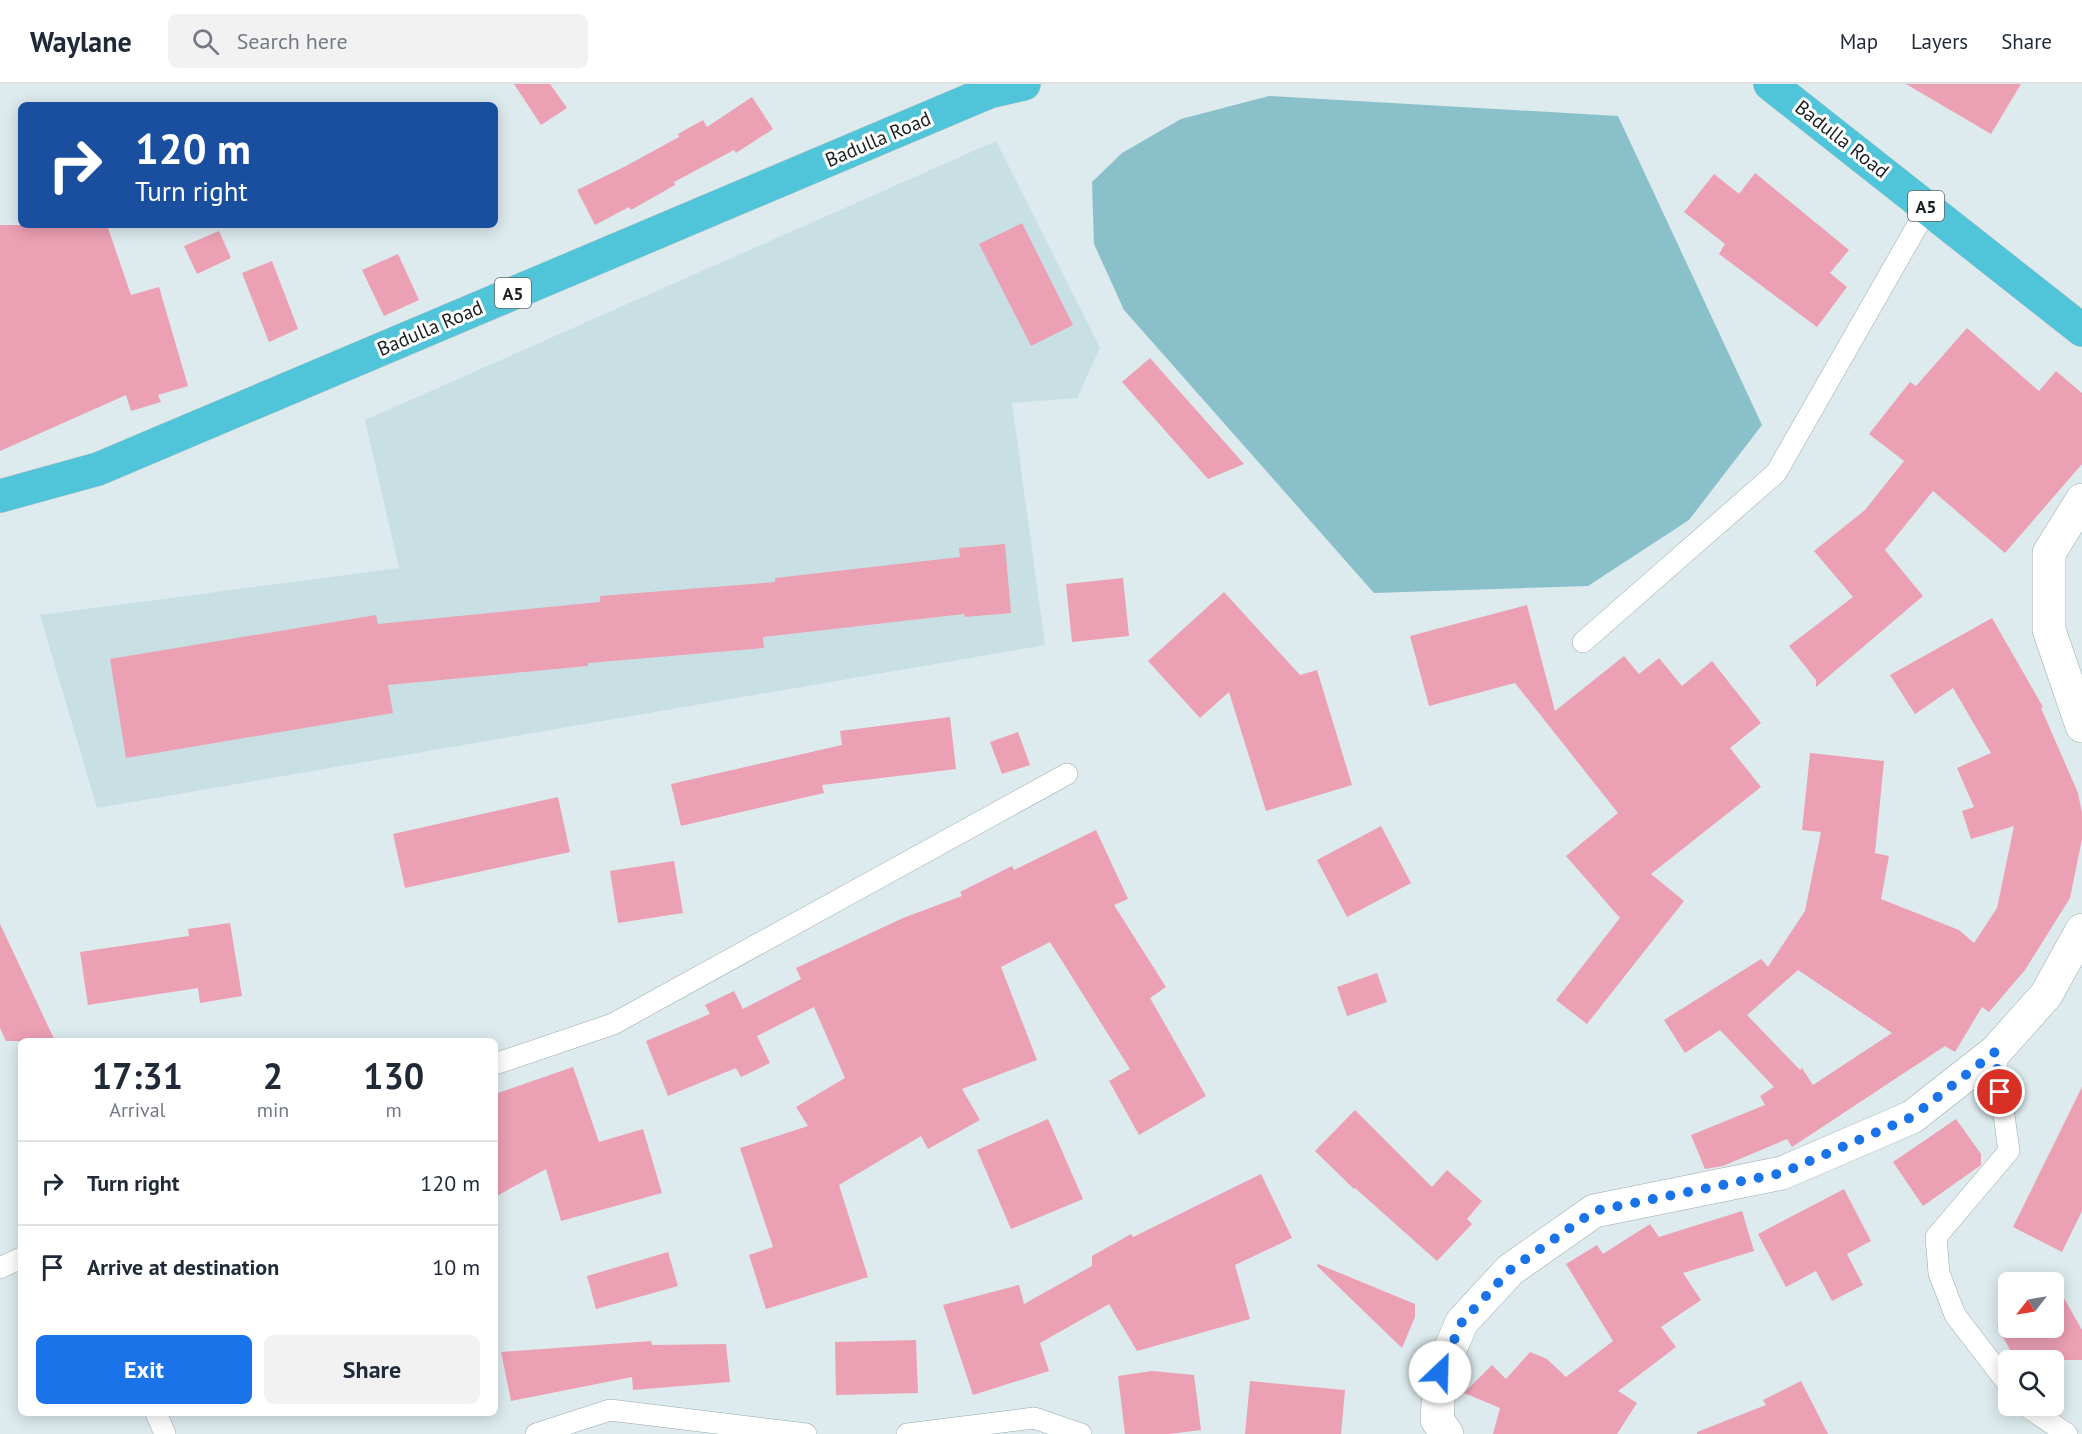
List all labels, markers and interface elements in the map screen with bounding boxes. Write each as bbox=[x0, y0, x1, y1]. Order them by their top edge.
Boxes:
search box bbox=[168, 14, 588, 68]
text: Waylane bbox=[30, 23, 132, 60]
icon: search bbox=[189, 25, 222, 58]
text: Search here bbox=[237, 27, 348, 55]
text: Map bbox=[1840, 28, 1878, 55]
text: Layers bbox=[1911, 28, 1968, 55]
text: Share bbox=[2001, 28, 2052, 55]
street label: Badulla Road bbox=[1790, 94, 1894, 184]
street label: Badulla Road bbox=[821, 105, 935, 173]
text: 120 m bbox=[135, 121, 251, 176]
icon: right bbox=[36, 126, 114, 204]
text: Turn right bbox=[135, 174, 248, 208]
road number: A5 bbox=[1908, 191, 1944, 221]
road number: A5 bbox=[495, 278, 531, 308]
street label: Badulla Road bbox=[373, 294, 487, 362]
text: 17:31 bbox=[92, 1052, 183, 1099]
text: 2 bbox=[263, 1052, 283, 1099]
text: 130 bbox=[363, 1052, 424, 1099]
pin bbox=[1974, 1066, 2025, 1117]
icon: arrive bbox=[1983, 1075, 2016, 1108]
text: Arrival bbox=[109, 1097, 165, 1123]
text: min bbox=[257, 1097, 289, 1123]
text: m bbox=[386, 1097, 402, 1123]
icon: right bbox=[36, 1167, 69, 1200]
text: Turn right bbox=[87, 1169, 179, 1197]
text: 120 m bbox=[420, 1169, 480, 1197]
icon: arrive bbox=[36, 1251, 69, 1284]
text: Arrive at destination bbox=[87, 1253, 279, 1281]
text: 10 m bbox=[432, 1253, 480, 1281]
north arrow bbox=[1998, 1272, 2064, 1338]
map controls bbox=[1998, 1272, 2064, 1416]
button: Exit bbox=[36, 1335, 252, 1404]
button: Share bbox=[264, 1335, 480, 1404]
position arrow bbox=[1408, 1340, 1472, 1404]
button: search bbox=[1998, 1350, 2064, 1416]

